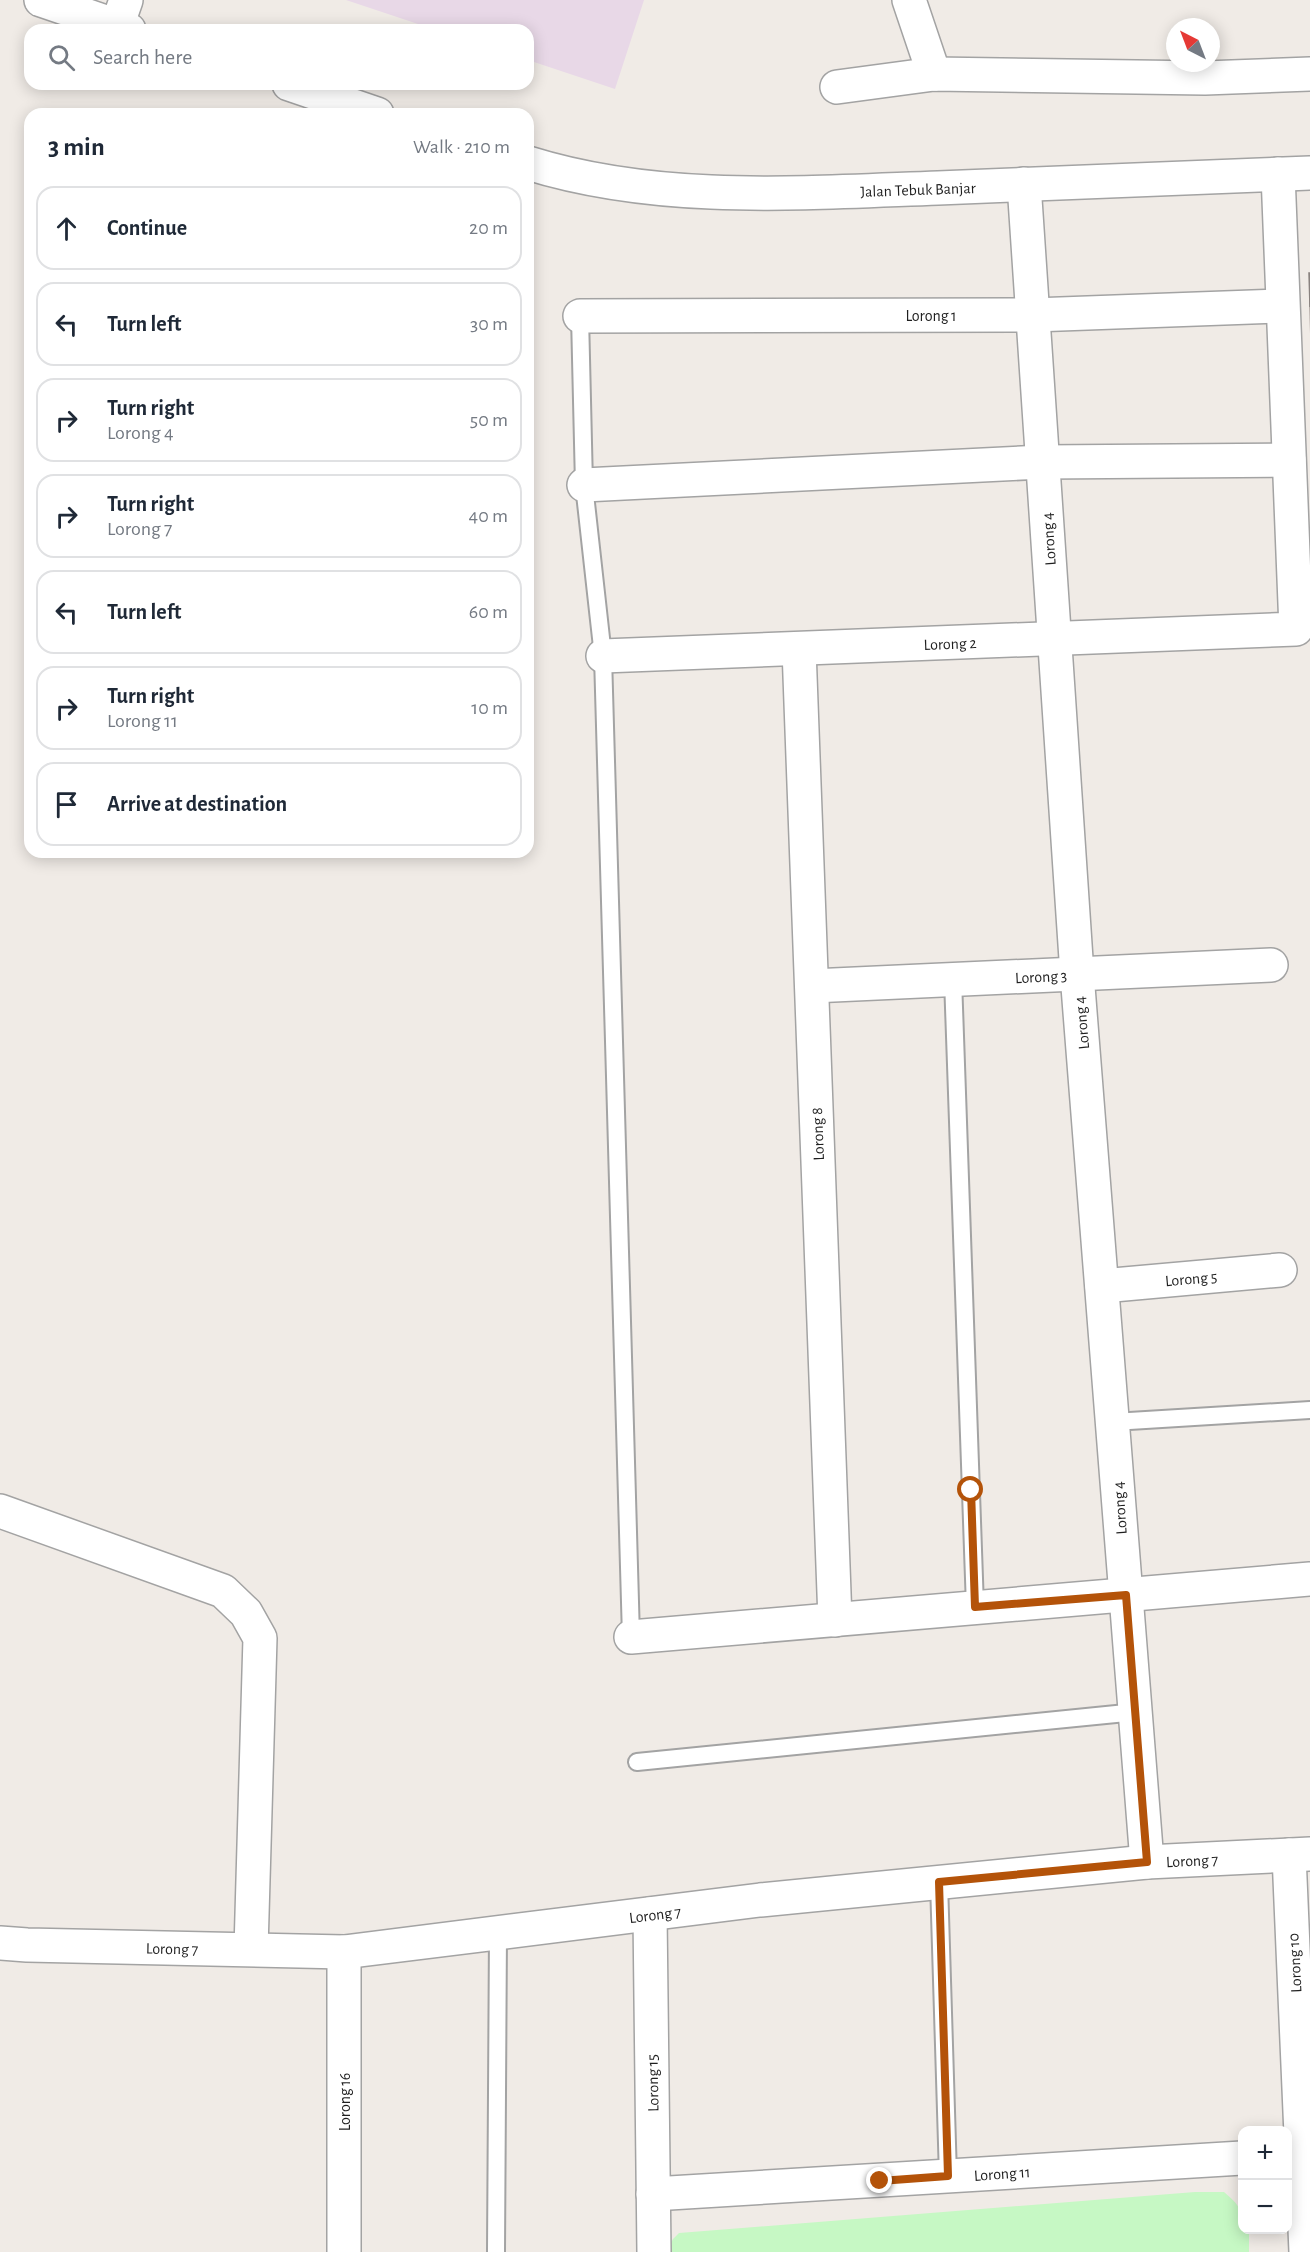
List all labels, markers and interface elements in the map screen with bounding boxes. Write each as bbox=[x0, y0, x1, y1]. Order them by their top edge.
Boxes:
north arrow bbox=[1166, 18, 1220, 72]
search box bbox=[24, 24, 534, 90]
icon: search bbox=[45, 41, 78, 74]
text: Search here bbox=[93, 46, 192, 68]
text: 3 min bbox=[48, 134, 105, 160]
text: Walk · 210 m bbox=[413, 137, 510, 157]
street label: Jalan Tebuk Banjar bbox=[860, 180, 977, 201]
icon: ahead bbox=[50, 212, 83, 245]
text: Continue bbox=[107, 217, 187, 239]
text: 20 m bbox=[469, 218, 508, 238]
icon: left bbox=[50, 308, 83, 341]
street label: Lorong 1 bbox=[905, 308, 957, 324]
text: Turn left bbox=[107, 313, 181, 335]
text: 30 m bbox=[470, 314, 508, 334]
text: Turn right bbox=[107, 397, 194, 419]
icon: right bbox=[50, 404, 83, 437]
text: 50 m bbox=[470, 410, 508, 430]
text: Lorong 4 bbox=[107, 423, 174, 443]
text: Turn right bbox=[107, 493, 194, 515]
icon: right bbox=[50, 500, 83, 533]
text: 40 m bbox=[469, 506, 508, 526]
street label: Lorong 4 bbox=[1039, 511, 1059, 566]
text: Lorong 7 bbox=[107, 519, 172, 539]
icon: left bbox=[50, 596, 83, 629]
text: Turn left bbox=[107, 601, 181, 623]
text: 60 m bbox=[469, 602, 508, 622]
street label: Lorong 2 bbox=[923, 635, 977, 653]
text: Turn right bbox=[107, 685, 194, 707]
icon: right bbox=[50, 692, 83, 725]
text: 10 m bbox=[471, 698, 508, 718]
text: Lorong 11 bbox=[107, 711, 178, 731]
icon: arrive bbox=[50, 788, 83, 821]
text: Arrive at destination bbox=[107, 793, 287, 815]
street label: Lorong 3 bbox=[1015, 968, 1068, 986]
street label: Lorong 4 bbox=[1072, 995, 1092, 1050]
street label: Lorong 8 bbox=[809, 1107, 827, 1161]
street label: Lorong 5 bbox=[1164, 1269, 1218, 1289]
route start bbox=[957, 1476, 983, 1502]
street label: Lorong 4 bbox=[1110, 1480, 1130, 1535]
street label: Lorong 7 bbox=[1165, 1852, 1219, 1870]
street label: Lorong 7 bbox=[628, 1904, 682, 1926]
street label: Lorong 10 bbox=[1285, 1933, 1305, 1993]
street label: Lorong 7 bbox=[146, 1941, 199, 1957]
street label: Lorong 15 bbox=[644, 2054, 662, 2112]
street label: Lorong 16 bbox=[337, 2073, 353, 2131]
map controls bbox=[1238, 2126, 1292, 2234]
button: + bbox=[1238, 2126, 1292, 2180]
street label: Lorong 11 bbox=[973, 2164, 1031, 2184]
route end bbox=[866, 2167, 892, 2193]
button: − bbox=[1238, 2180, 1292, 2234]

